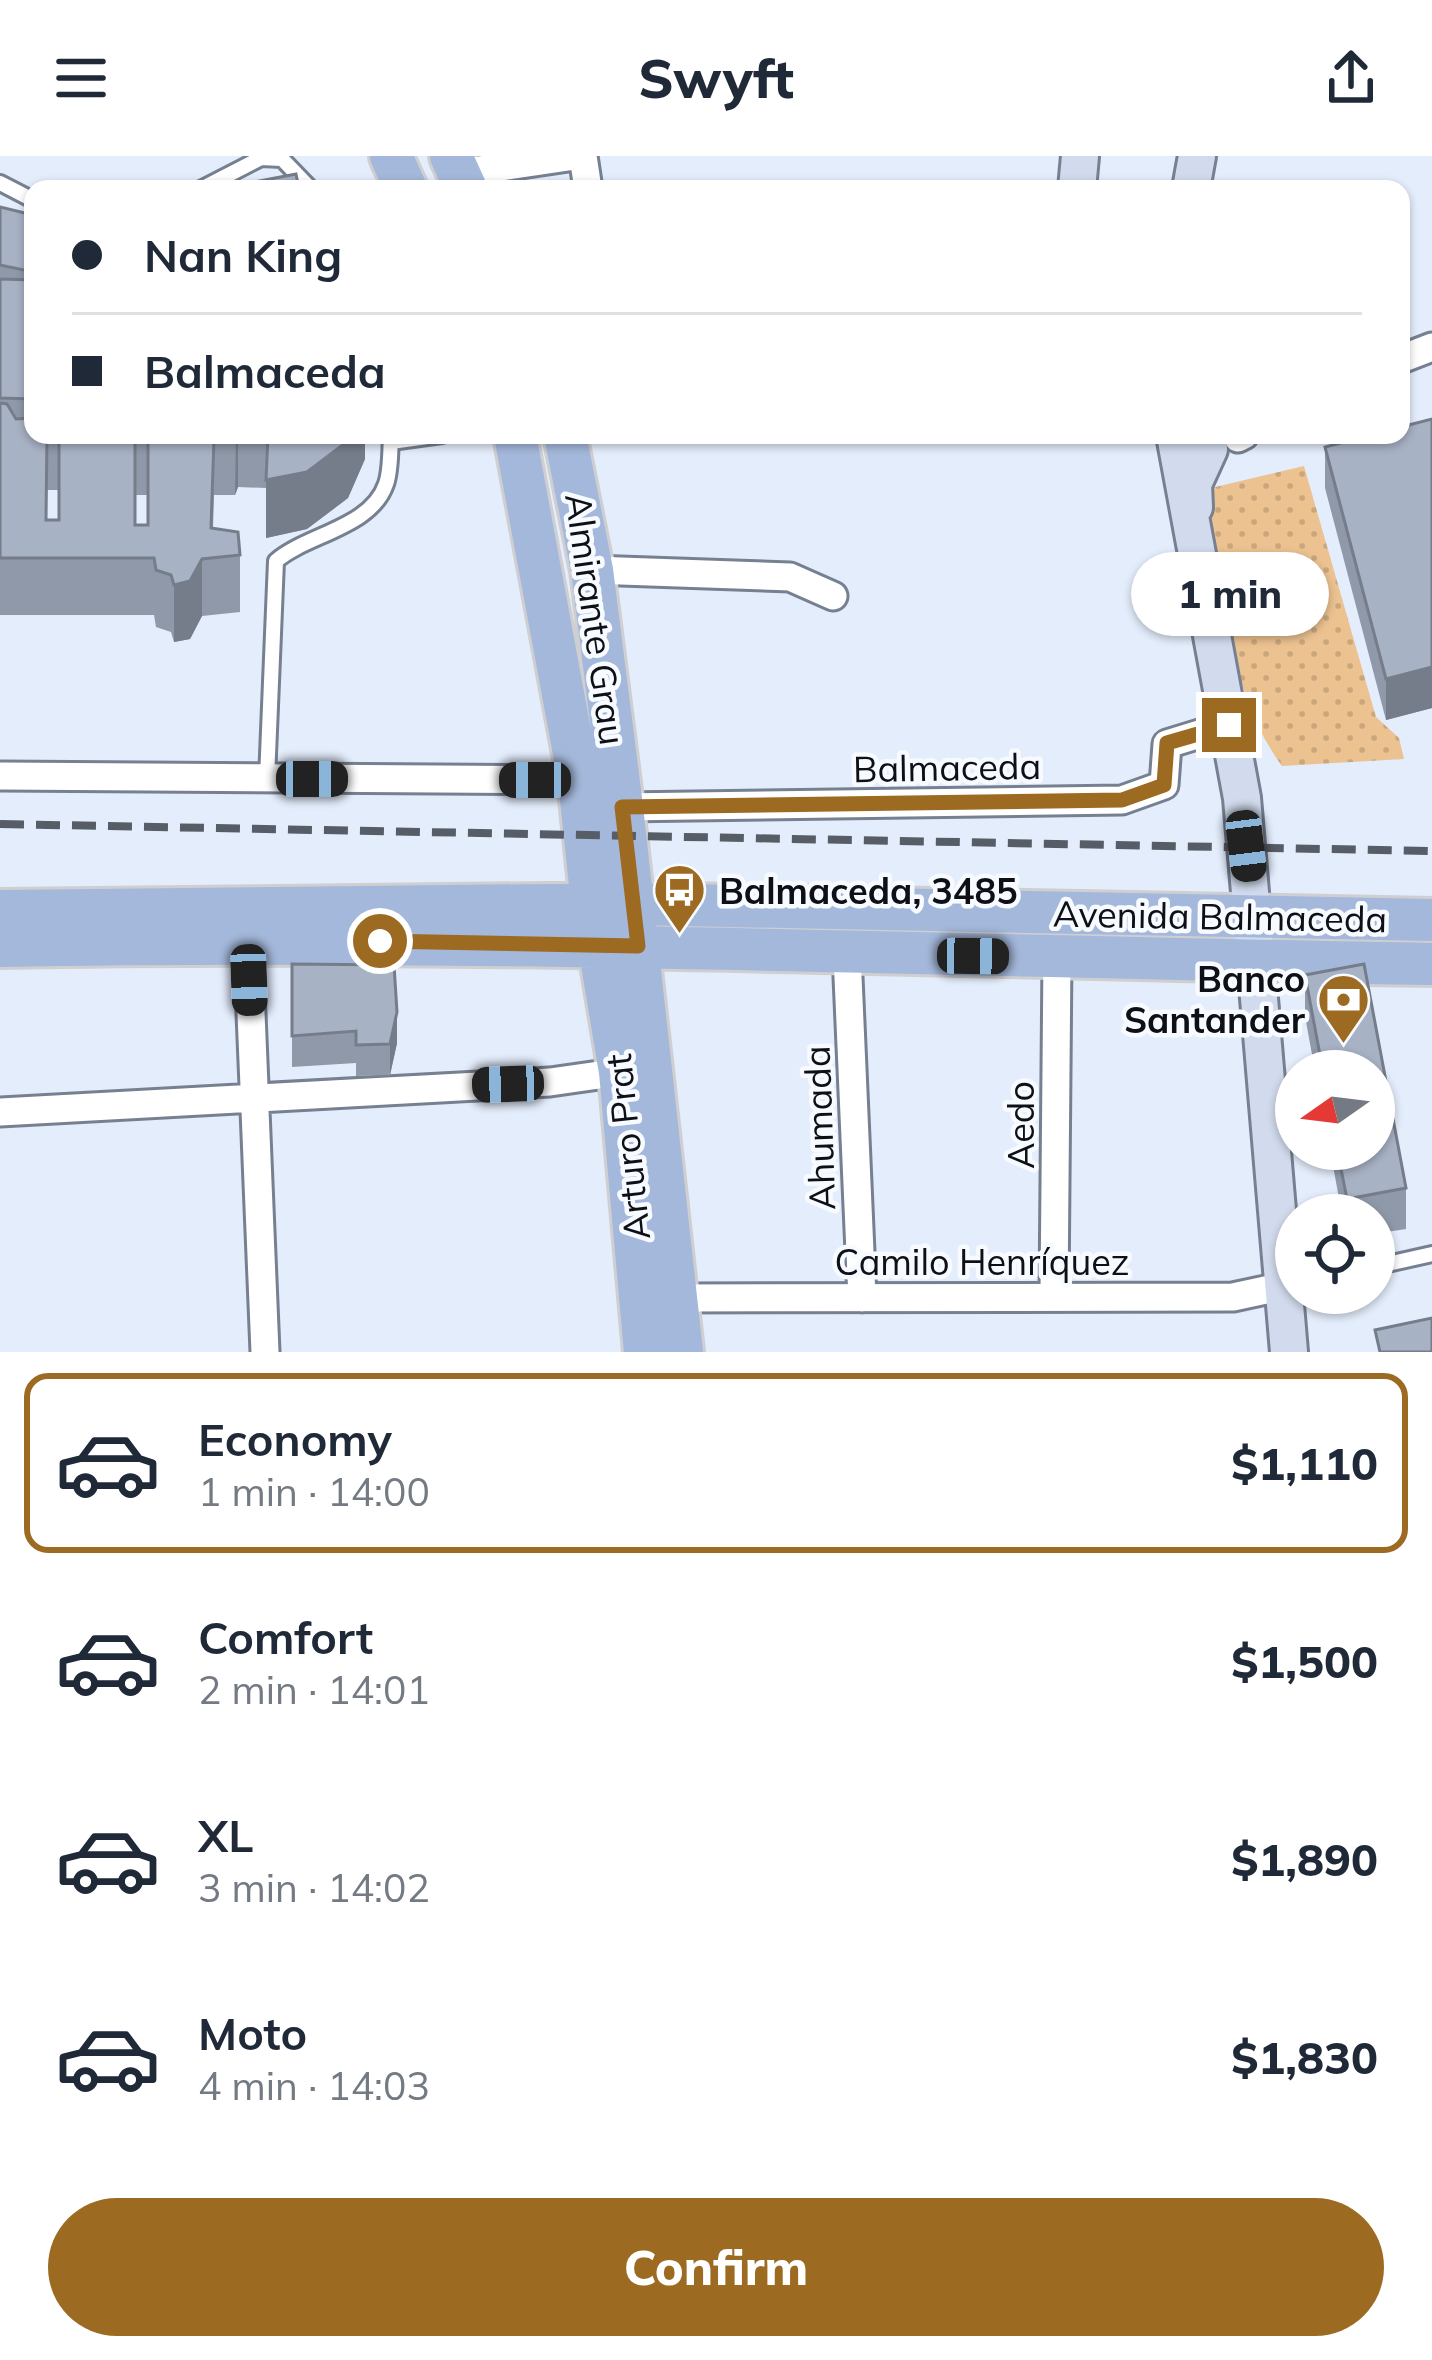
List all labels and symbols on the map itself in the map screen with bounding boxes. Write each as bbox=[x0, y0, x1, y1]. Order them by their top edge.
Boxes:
street label: Almirante Grau bbox=[556, 490, 636, 748]
callout: 1 min bbox=[1130, 551, 1328, 635]
route end bbox=[1202, 698, 1256, 752]
street label: Balmaceda bbox=[853, 743, 1041, 791]
car bbox=[276, 761, 348, 797]
car bbox=[499, 762, 571, 798]
car bbox=[1224, 808, 1268, 884]
bus stop icon: Balmaceda, 3485 bbox=[652, 862, 708, 936]
place label: Balmaceda, 3485 bbox=[719, 868, 1018, 913]
street label: Avenida Balmaceda bbox=[1052, 891, 1388, 941]
route start bbox=[353, 914, 407, 968]
car bbox=[937, 937, 1009, 975]
car bbox=[230, 943, 268, 1017]
place label: Banco Santander bbox=[1124, 956, 1306, 1042]
bank icon: Banco Santander bbox=[1316, 971, 1372, 1045]
street label: Ahumada bbox=[794, 1045, 844, 1211]
north arrow bbox=[1275, 1050, 1395, 1170]
street label: Arturo Prat bbox=[595, 1052, 659, 1242]
car bbox=[471, 1065, 545, 1103]
street label: Aedo bbox=[998, 1081, 1043, 1169]
street label: Camilo Henríquez bbox=[835, 1239, 1129, 1284]

